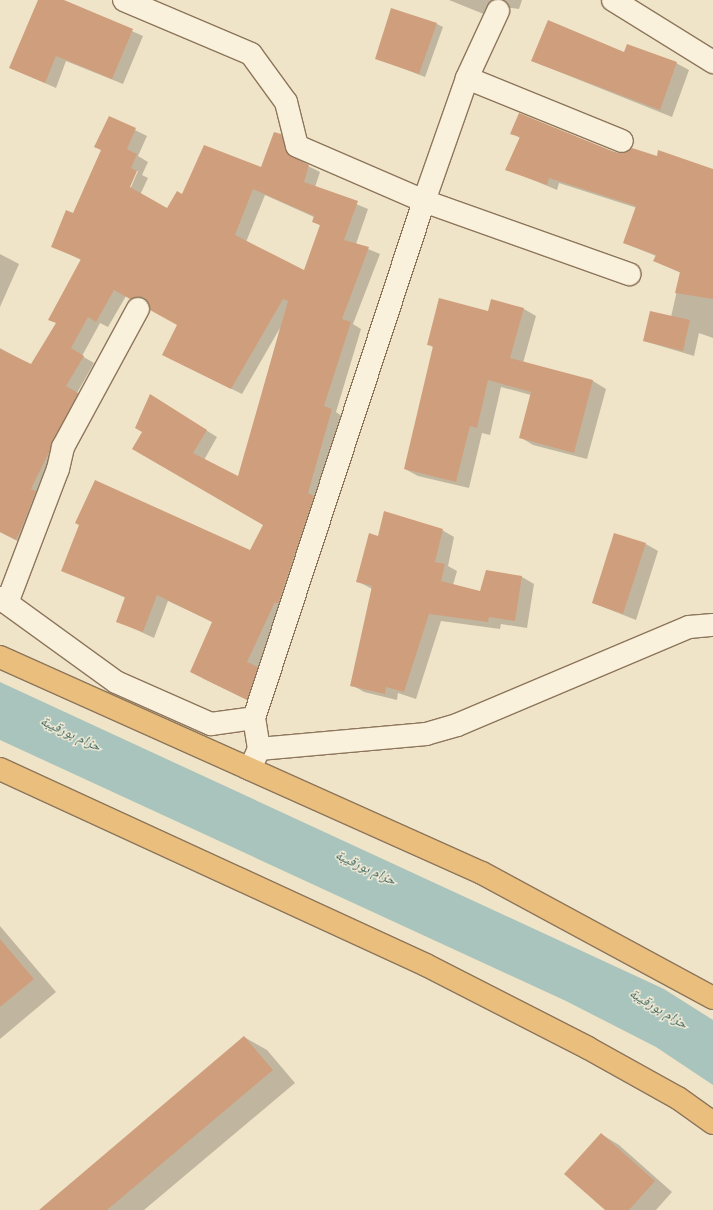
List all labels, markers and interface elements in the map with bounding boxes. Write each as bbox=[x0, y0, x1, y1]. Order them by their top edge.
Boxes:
water label: حزام بورقيبة bbox=[38, 712, 104, 754]
water label: حزام بورقيبة bbox=[333, 846, 399, 888]
water label: حزام بورقيبة bbox=[627, 984, 691, 1032]

